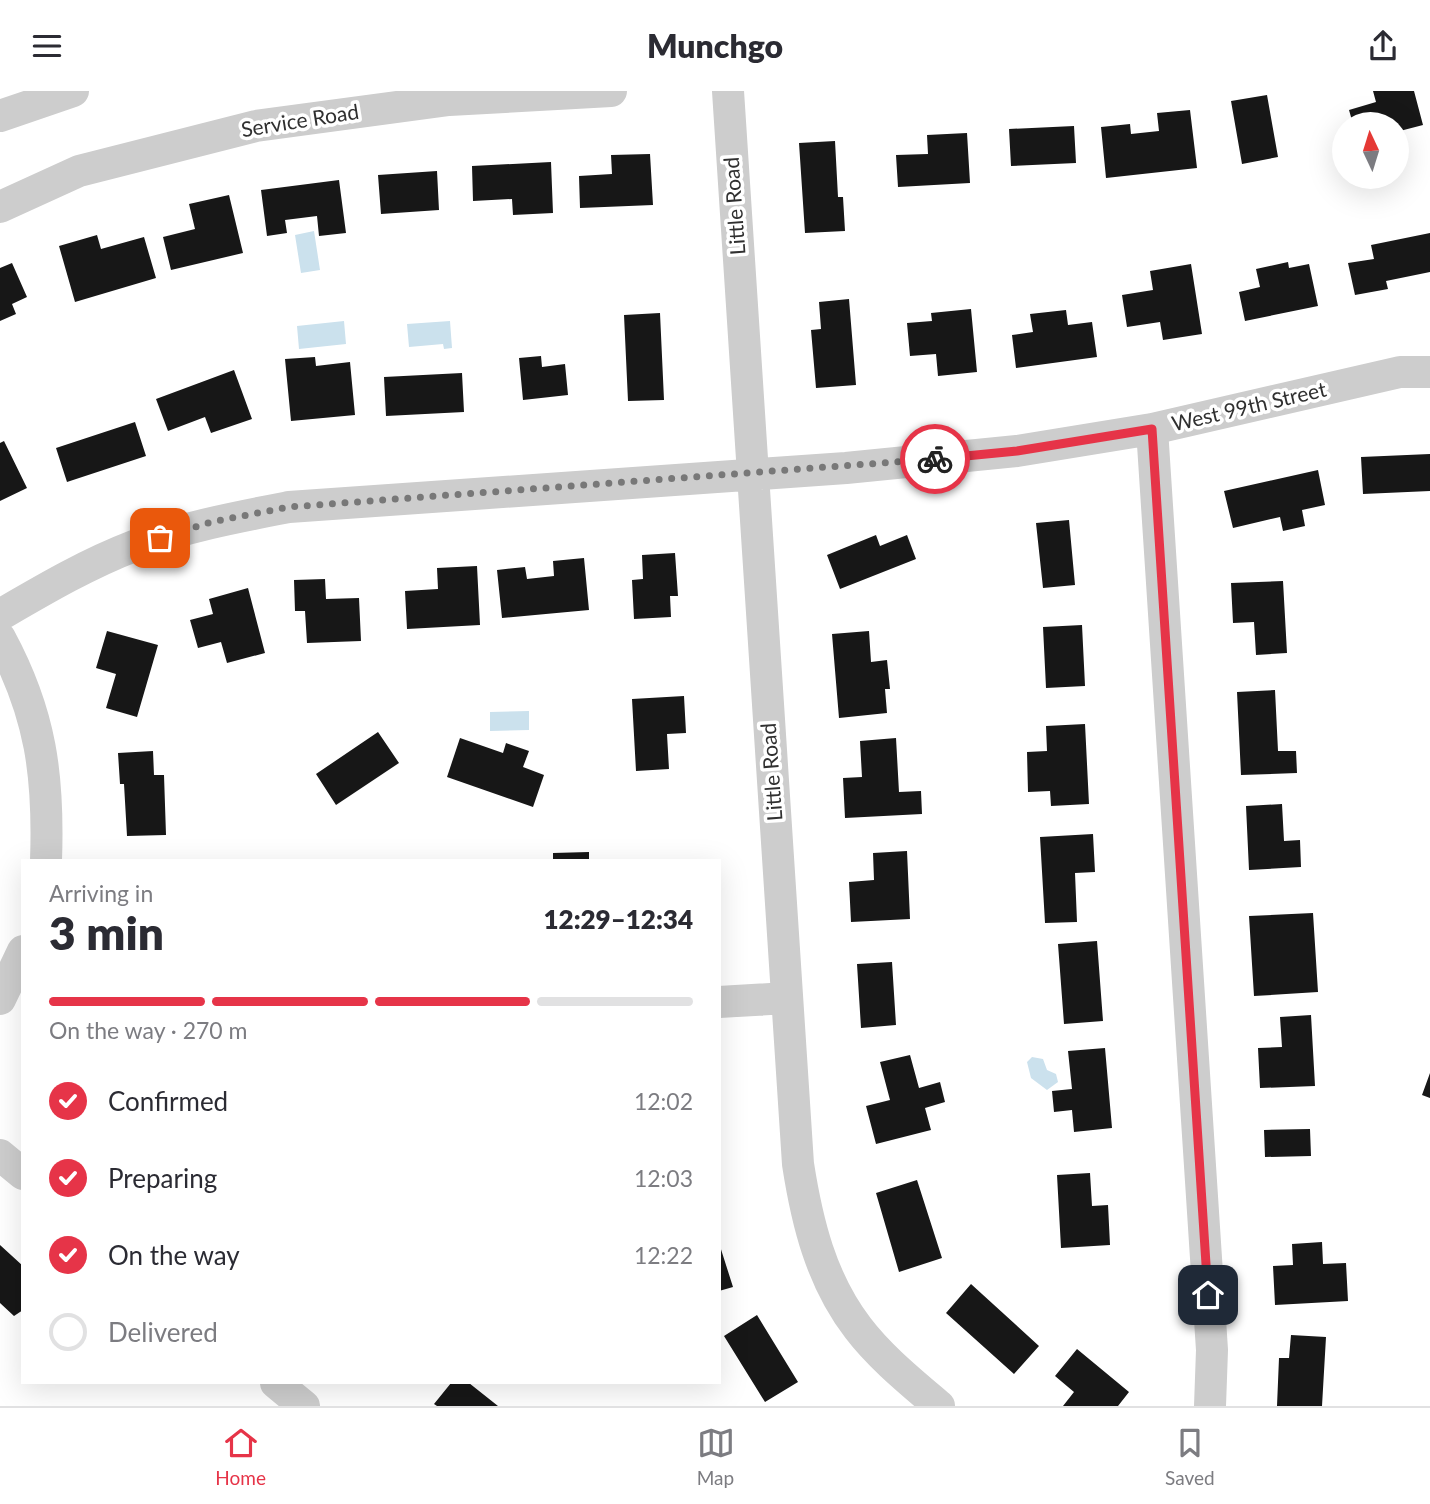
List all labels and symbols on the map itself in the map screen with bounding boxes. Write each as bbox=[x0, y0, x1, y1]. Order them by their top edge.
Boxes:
street label: Service Road bbox=[239, 98, 360, 141]
north arrow bbox=[1332, 112, 1409, 189]
street label: Little Road bbox=[718, 156, 749, 256]
street label: West 99th Street bbox=[1169, 375, 1329, 435]
courier bbox=[900, 424, 970, 494]
pin bbox=[130, 508, 190, 568]
street label: Little Road bbox=[755, 722, 786, 822]
pin bbox=[1178, 1265, 1238, 1325]

